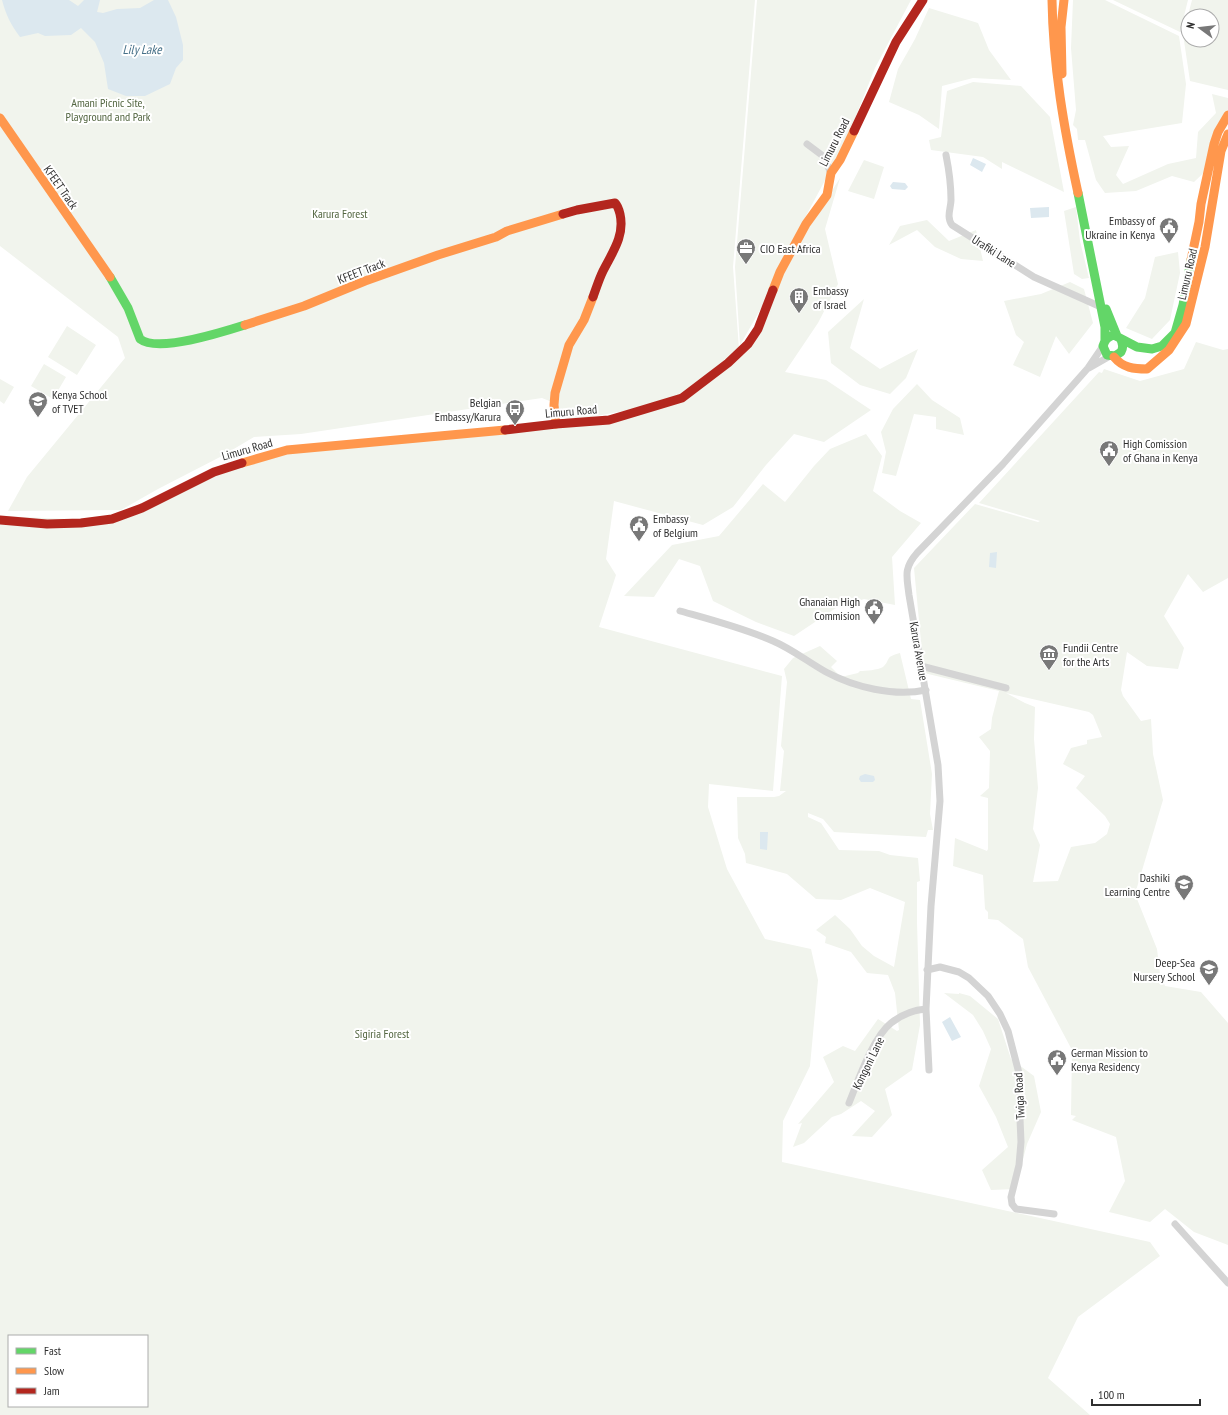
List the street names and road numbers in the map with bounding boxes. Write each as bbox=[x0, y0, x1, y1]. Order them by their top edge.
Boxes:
street label: Limuru Road bbox=[815, 115, 853, 169]
street label: KFEET Track bbox=[41, 162, 82, 212]
street label: Urafiki Lane bbox=[969, 232, 1019, 270]
street label: Limuru Road bbox=[1174, 247, 1200, 301]
street label: KFEET Track bbox=[335, 255, 387, 287]
street label: Limuru Road bbox=[544, 401, 598, 421]
street label: Limuru Road bbox=[220, 435, 274, 463]
street label: Karura Avenue bbox=[906, 620, 932, 682]
street label: Kongoni Lane bbox=[849, 1034, 887, 1092]
street label: Twiga Road bbox=[1010, 1072, 1028, 1120]

